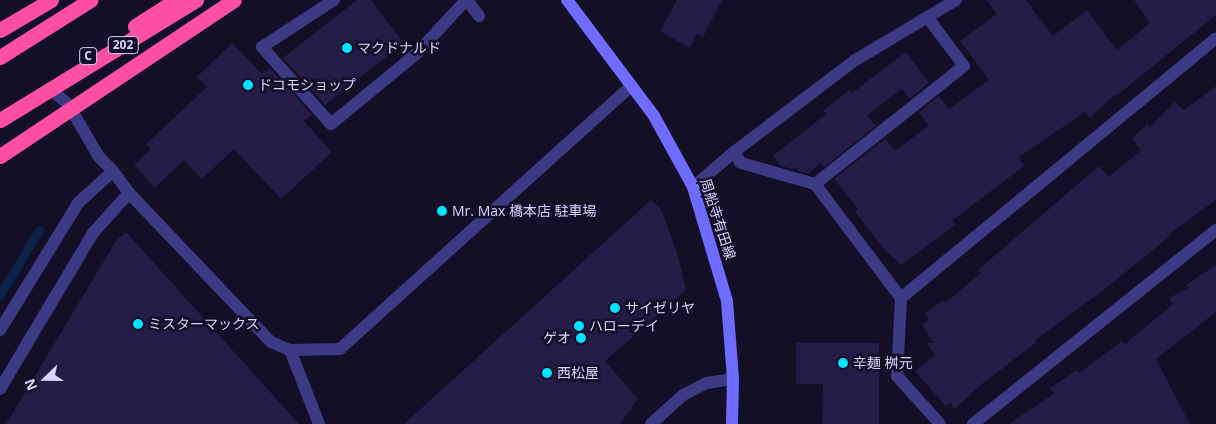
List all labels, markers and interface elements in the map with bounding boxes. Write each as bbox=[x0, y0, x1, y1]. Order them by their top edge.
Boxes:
road number: 202 bbox=[107, 36, 139, 54]
place label: マクドナルド bbox=[357, 40, 441, 56]
marker: マクドナルド bbox=[341, 42, 353, 54]
road number: C bbox=[78, 46, 98, 66]
place label: ドコモショップ bbox=[258, 77, 356, 93]
marker: ドコモショップ bbox=[242, 79, 254, 91]
street label: 周船寺有田線 bbox=[697, 176, 739, 262]
place label: Mr. Max 橋本店 駐車場 bbox=[452, 203, 597, 219]
marker: Mr. Max 橋本店 駐車場 bbox=[436, 205, 448, 217]
place label: サイゼリヤ bbox=[625, 300, 695, 316]
marker: サイゼリヤ bbox=[609, 302, 621, 314]
place label: ミスターマックス bbox=[148, 316, 260, 332]
marker: ミスターマックス bbox=[132, 318, 144, 330]
place label: ハローデイ bbox=[589, 318, 659, 334]
marker: ハローデイ bbox=[573, 320, 585, 332]
place label: ゲオ bbox=[543, 330, 571, 346]
marker: ゲオ bbox=[575, 332, 587, 344]
north arrow bbox=[20, 354, 70, 404]
place label: 辛麺 桝元 bbox=[853, 355, 913, 371]
marker: 辛麺 桝元 bbox=[837, 357, 849, 369]
place label: 西松屋 bbox=[557, 365, 599, 381]
marker: 西松屋 bbox=[541, 367, 553, 379]
text: N bbox=[20, 376, 42, 394]

